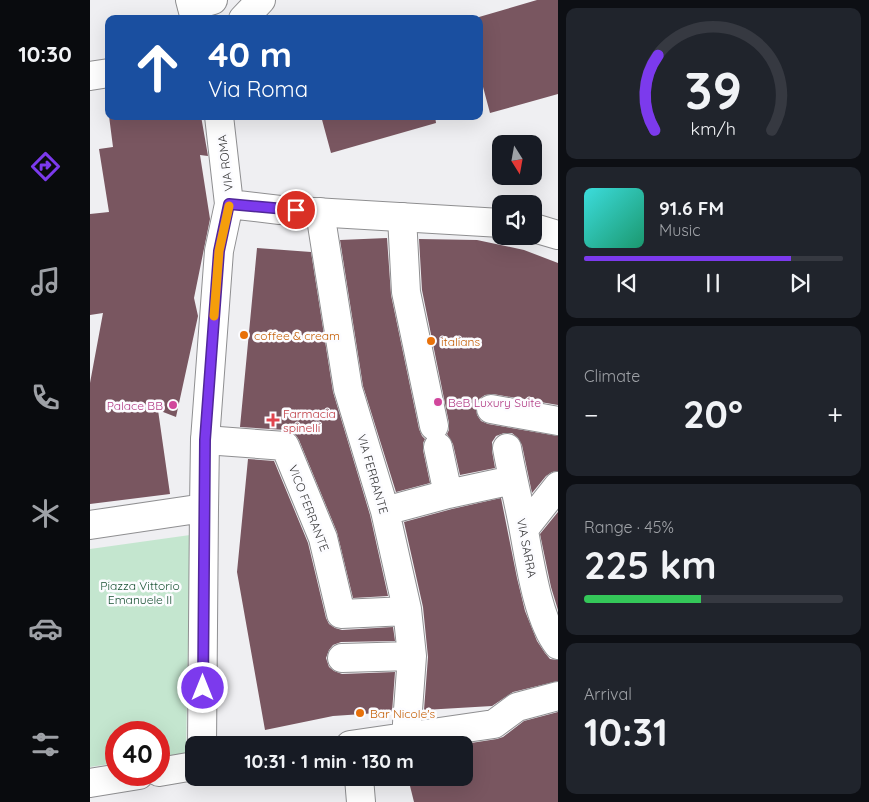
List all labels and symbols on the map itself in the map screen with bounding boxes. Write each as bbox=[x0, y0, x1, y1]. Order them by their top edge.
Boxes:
street label: VIA ROMA bbox=[214, 134, 236, 192]
north arrow bbox=[492, 135, 542, 185]
pin bbox=[275, 189, 317, 231]
place label: coffee & cream bbox=[254, 328, 340, 343]
marker: coffee & cream bbox=[238, 329, 250, 341]
place label: italians bbox=[441, 334, 480, 349]
marker: italians bbox=[425, 335, 437, 347]
place label: BeB Luxury Suite bbox=[448, 395, 541, 410]
marker: BeB Luxury Suite bbox=[432, 396, 444, 408]
place label: Palace BB bbox=[107, 398, 163, 413]
marker: Palace BB bbox=[167, 399, 179, 411]
place label: Farmacia spinelli bbox=[283, 406, 336, 435]
marker: Farmacia spinelli bbox=[267, 414, 279, 426]
street label: VIA FERRANTE bbox=[354, 432, 392, 516]
street label: VICO FERRANTE bbox=[286, 463, 332, 554]
street label: VIA SARRA bbox=[514, 517, 540, 579]
park label: Piazza Vittorio Emanuele II bbox=[100, 578, 180, 607]
position arrow bbox=[176, 661, 228, 713]
place label: Bar Nicole's bbox=[370, 706, 435, 721]
marker: Bar Nicole's bbox=[354, 707, 366, 719]
speed limit sign: 40 bbox=[105, 721, 170, 786]

